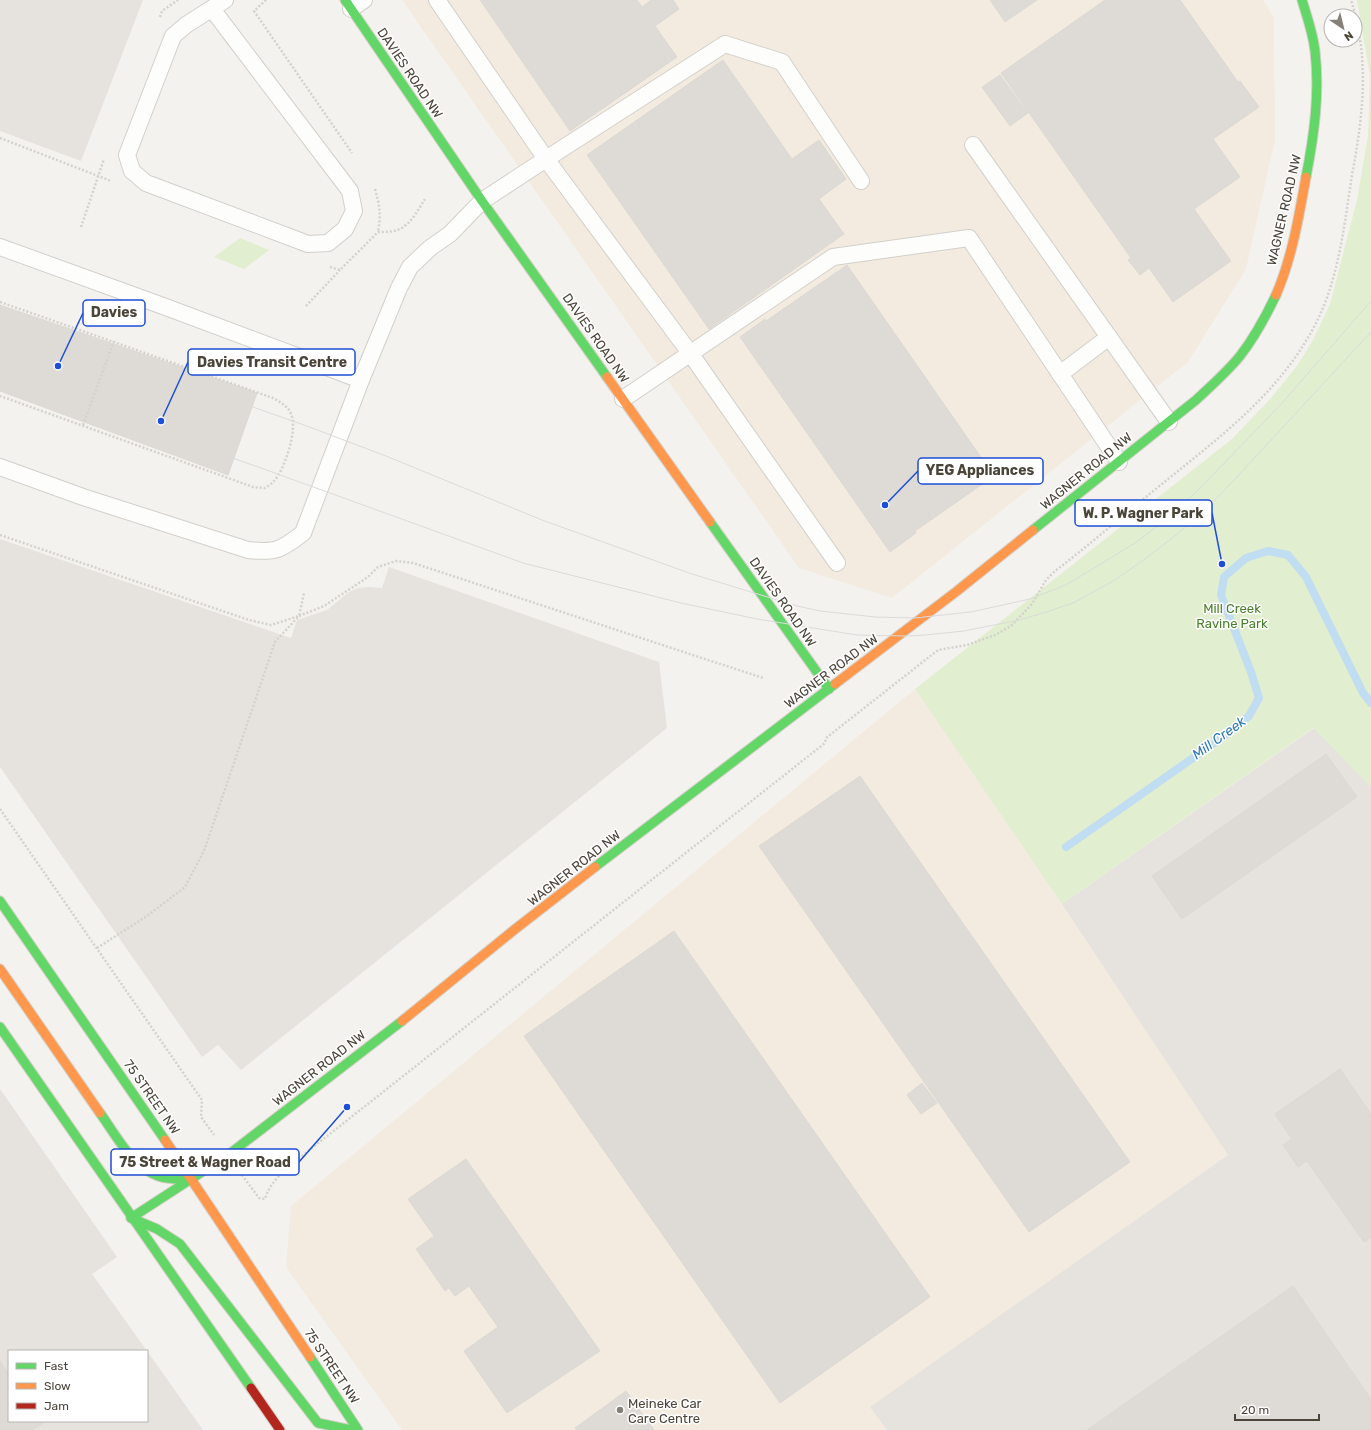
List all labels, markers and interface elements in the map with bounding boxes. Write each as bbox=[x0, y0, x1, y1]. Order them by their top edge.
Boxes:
north arrow bbox=[1323, 8, 1363, 48]
street label: DAVIES ROAD NW bbox=[374, 25, 446, 121]
text: N bbox=[1341, 28, 1355, 43]
street label: WAGNER ROAD NW bbox=[1264, 153, 1304, 267]
street label: DAVIES ROAD NW bbox=[560, 290, 632, 386]
callout: Davies bbox=[83, 300, 145, 326]
text: Davies bbox=[91, 304, 137, 321]
callout: Davies Transit Centre bbox=[188, 349, 355, 375]
text: Davies Transit Centre bbox=[197, 354, 347, 371]
street label: WAGNER ROAD NW bbox=[1037, 429, 1135, 513]
callout: YEG Appliances bbox=[918, 458, 1043, 484]
text: YEG Appliances bbox=[926, 462, 1034, 479]
callout: W. P. Wagner Park bbox=[1075, 500, 1212, 526]
text: W. P. Wagner Park bbox=[1083, 505, 1204, 522]
street label: DAVIES ROAD NW bbox=[747, 554, 819, 650]
park label: Mill Creek Ravine Park bbox=[1196, 601, 1268, 631]
street label: WAGNER ROAD NW bbox=[781, 631, 881, 711]
water label: Mill Creek bbox=[1189, 712, 1250, 763]
street label: WAGNER ROAD NW bbox=[525, 827, 623, 909]
street label: WAGNER ROAD NW bbox=[270, 1027, 368, 1109]
street label: 75 STREET NW bbox=[121, 1057, 183, 1137]
callout: 75 Street & Wagner Road bbox=[111, 1149, 299, 1175]
text: 75 Street & Wagner Road bbox=[119, 1154, 291, 1171]
street label: 75 STREET NW bbox=[301, 1326, 363, 1406]
legend bbox=[8, 1350, 148, 1422]
text: Fast bbox=[44, 1359, 68, 1373]
text: Slow bbox=[44, 1379, 71, 1393]
place label: Meineke Car Care Centre bbox=[628, 1396, 702, 1426]
scale bar bbox=[1235, 1396, 1319, 1422]
text: Jam bbox=[44, 1399, 69, 1413]
text: 20 m bbox=[1241, 1403, 1269, 1417]
marker: Meineke Car Care Centre bbox=[615, 1405, 625, 1415]

